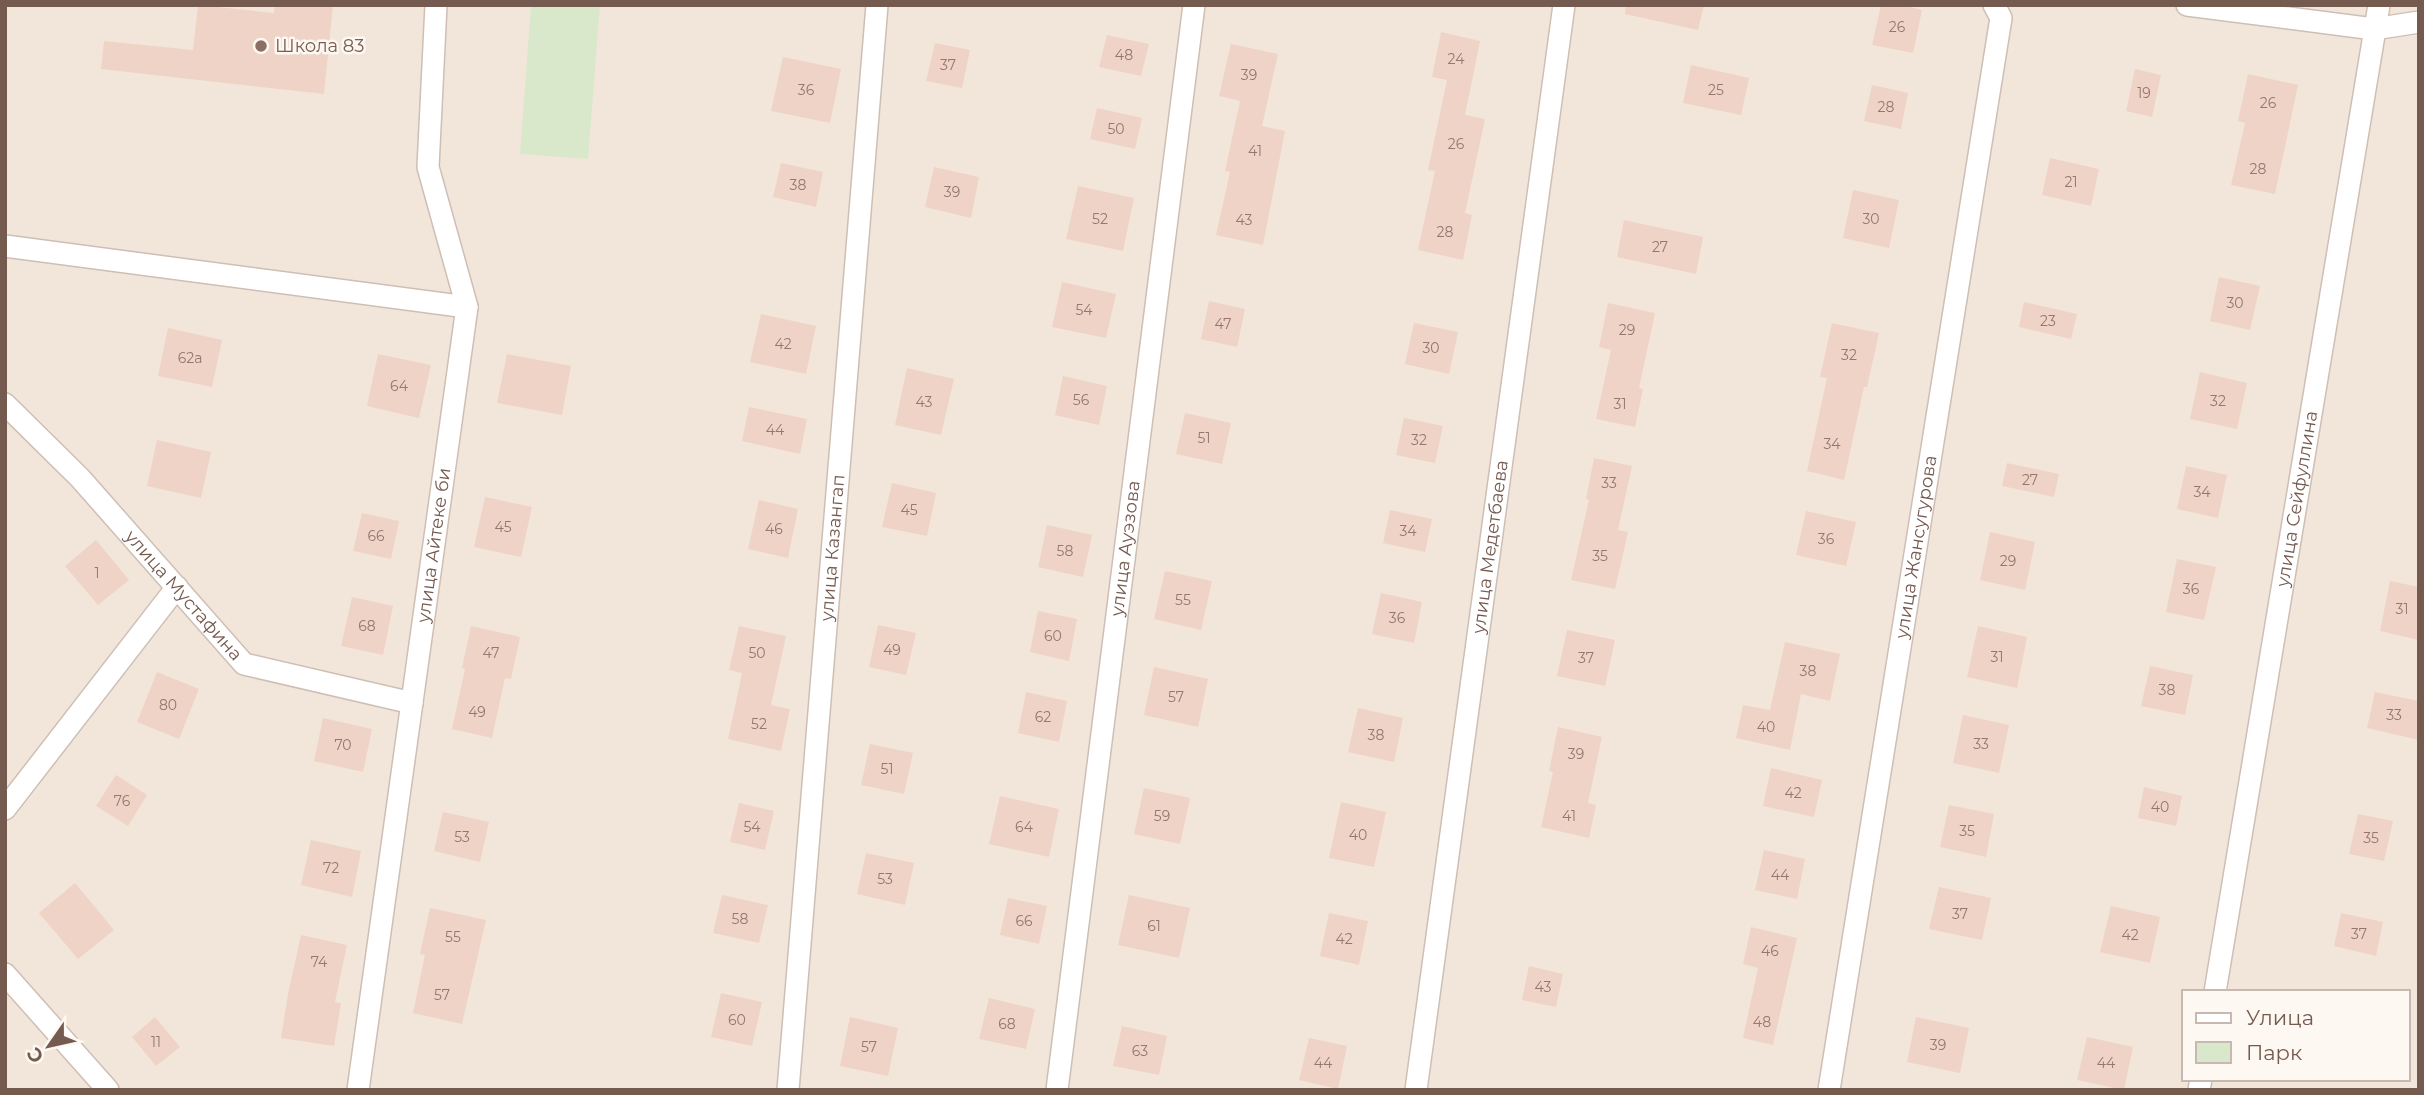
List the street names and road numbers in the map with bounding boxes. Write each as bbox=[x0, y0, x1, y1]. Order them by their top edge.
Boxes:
street label: улица Сейфуллина bbox=[2271, 409, 2322, 589]
street label: улица Жансугурова bbox=[1890, 454, 1942, 641]
street label: улица Медетбаева bbox=[1467, 459, 1513, 636]
street label: улица Айтеке би bbox=[412, 466, 455, 625]
street label: улица Казангап bbox=[815, 474, 849, 623]
street label: улица Ауэзова bbox=[1106, 479, 1145, 618]
street label: улица Мустафина bbox=[120, 525, 247, 665]

